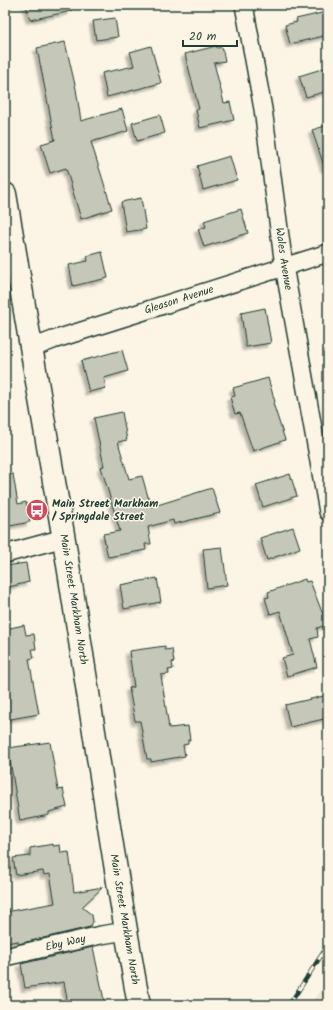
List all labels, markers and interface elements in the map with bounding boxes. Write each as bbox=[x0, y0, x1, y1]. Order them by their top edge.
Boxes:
scale bar bbox=[183, 22, 237, 48]
text: 20 m bbox=[189, 27, 217, 46]
street label: Wales Avenue bbox=[270, 227, 297, 292]
street label: Gleason Avenue bbox=[142, 281, 216, 320]
place label: Main Street Markham / Springdale Street bbox=[51, 495, 158, 526]
bus stop icon: Main Street Markham / Springdale Street bbox=[24, 497, 50, 523]
street label: Main Street Markham North bbox=[54, 532, 93, 666]
street label: Main Street Markham North bbox=[104, 853, 144, 986]
street label: Eby Way bbox=[44, 930, 88, 956]

